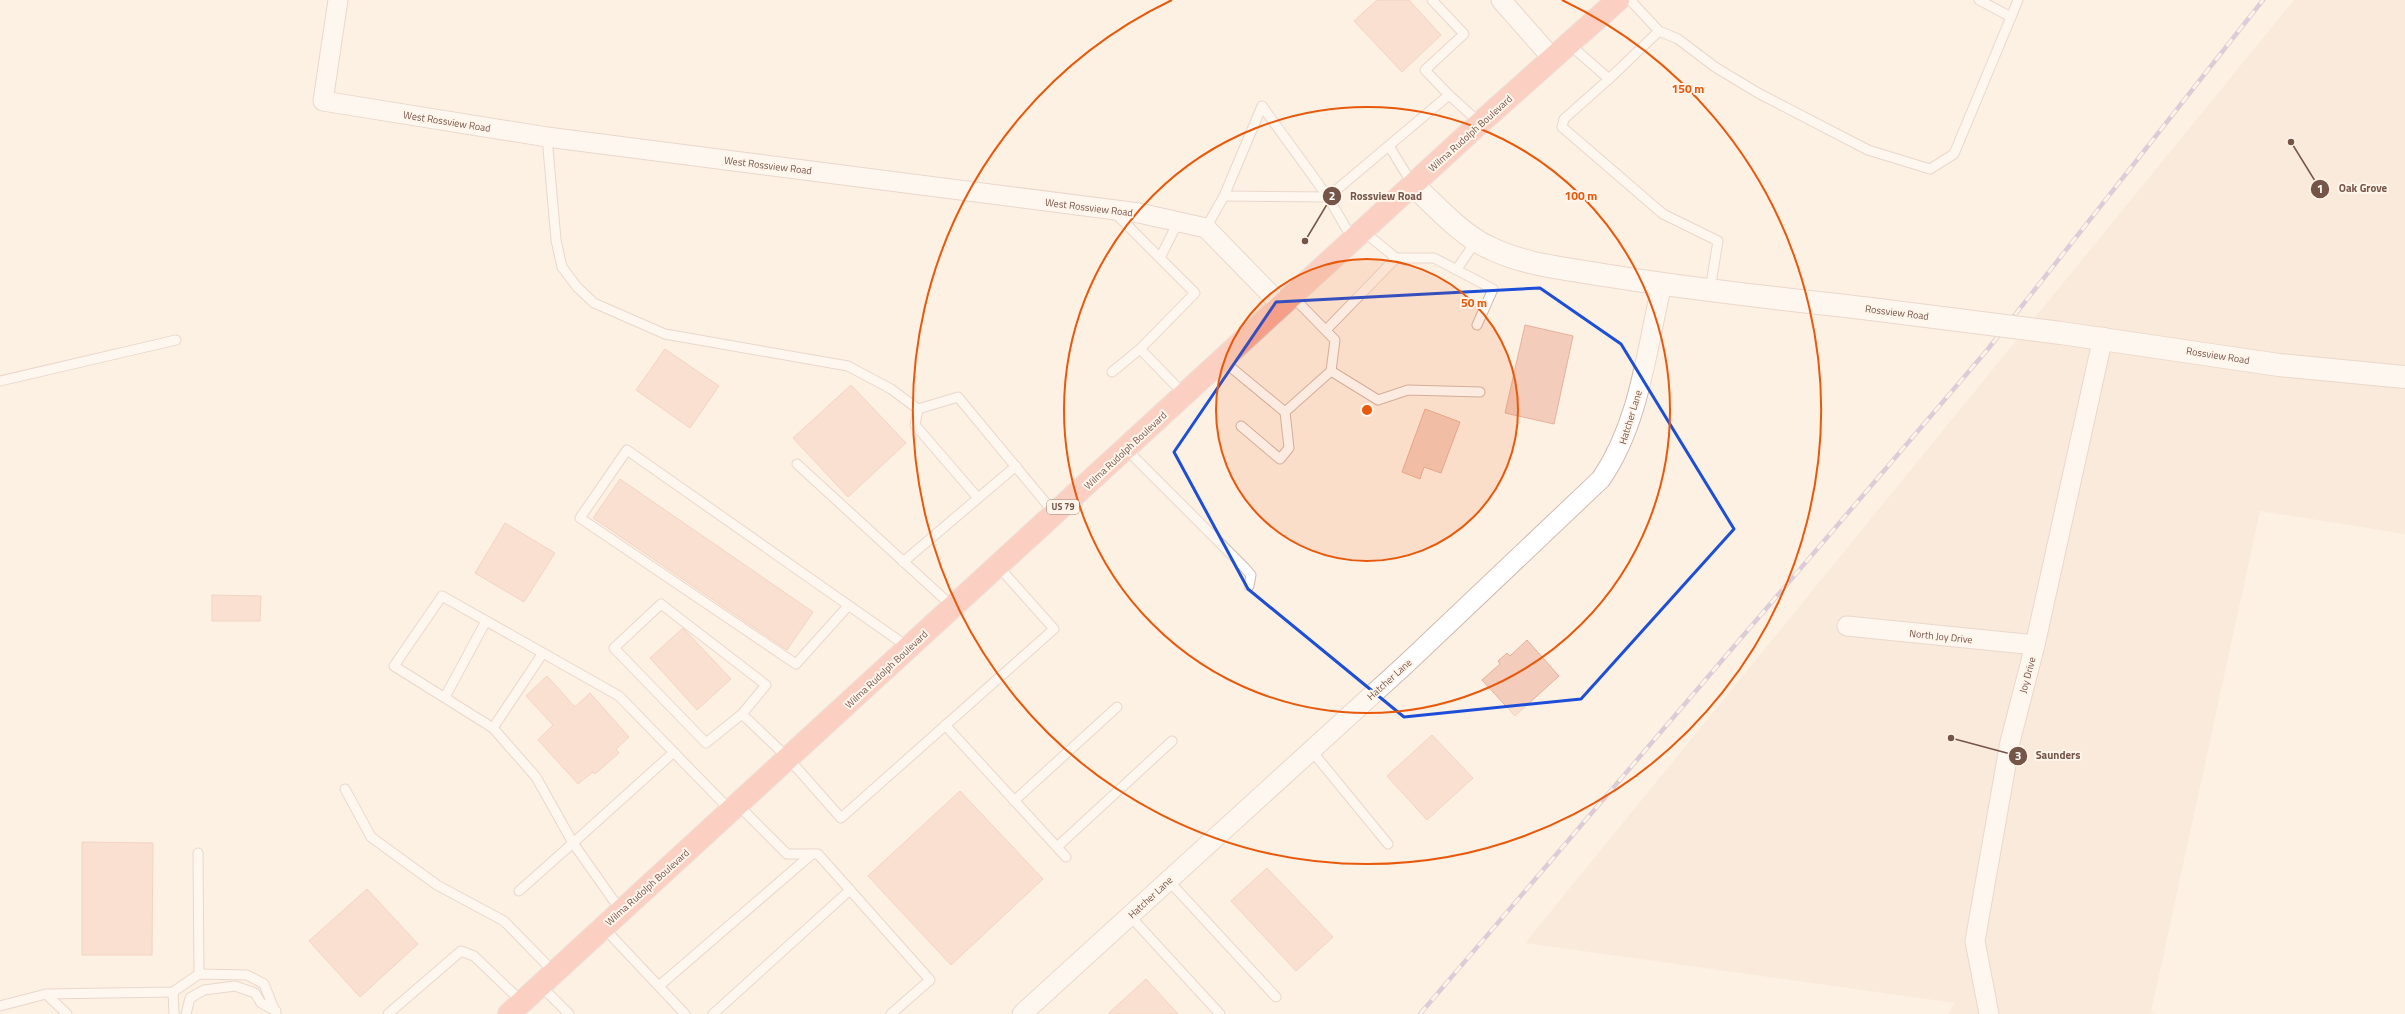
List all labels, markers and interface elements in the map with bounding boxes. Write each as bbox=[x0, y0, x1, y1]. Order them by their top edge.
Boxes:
text: 150 m bbox=[1672, 79, 1704, 98]
street label: Wilma Rudolph Boulevard bbox=[1425, 92, 1516, 175]
street label: West Rossview Road bbox=[402, 107, 492, 136]
street label: West Rossview Road bbox=[723, 153, 813, 178]
callout: Oak Grove bbox=[2310, 177, 2395, 200]
text: 1 bbox=[2317, 179, 2323, 198]
text: Oak Grove bbox=[2339, 180, 2388, 196]
callout: Rossview Road bbox=[1322, 184, 1430, 207]
text: 2 bbox=[1329, 186, 1335, 205]
text: 100 m bbox=[1565, 186, 1597, 205]
text: Rossview Road bbox=[1350, 188, 1422, 204]
street label: West Rossview Road bbox=[1044, 195, 1134, 220]
text: 50 m bbox=[1461, 293, 1487, 312]
street label: Rossview Road bbox=[1864, 301, 1930, 324]
street label: Rossview Road bbox=[2185, 343, 2251, 368]
street label: Hatcher Lane bbox=[1615, 388, 1646, 446]
centre of rings bbox=[1360, 403, 1374, 417]
street label: Wilma Rudolph Boulevard bbox=[1081, 408, 1170, 493]
road number: US 79 bbox=[1047, 500, 1079, 514]
street label: North Joy Drive bbox=[1909, 626, 1973, 647]
street label: Wilma Rudolph Boulevard bbox=[842, 627, 931, 712]
street label: Hatcher Lane bbox=[1364, 655, 1415, 704]
street label: Joy Drive bbox=[2015, 655, 2040, 695]
callout: Saunders bbox=[2008, 744, 2089, 767]
text: 3 bbox=[2015, 746, 2021, 765]
text: Saunders bbox=[2036, 747, 2080, 763]
street label: Wilma Rudolph Boulevard bbox=[602, 846, 693, 929]
street label: Hatcher Lane bbox=[1125, 873, 1176, 922]

